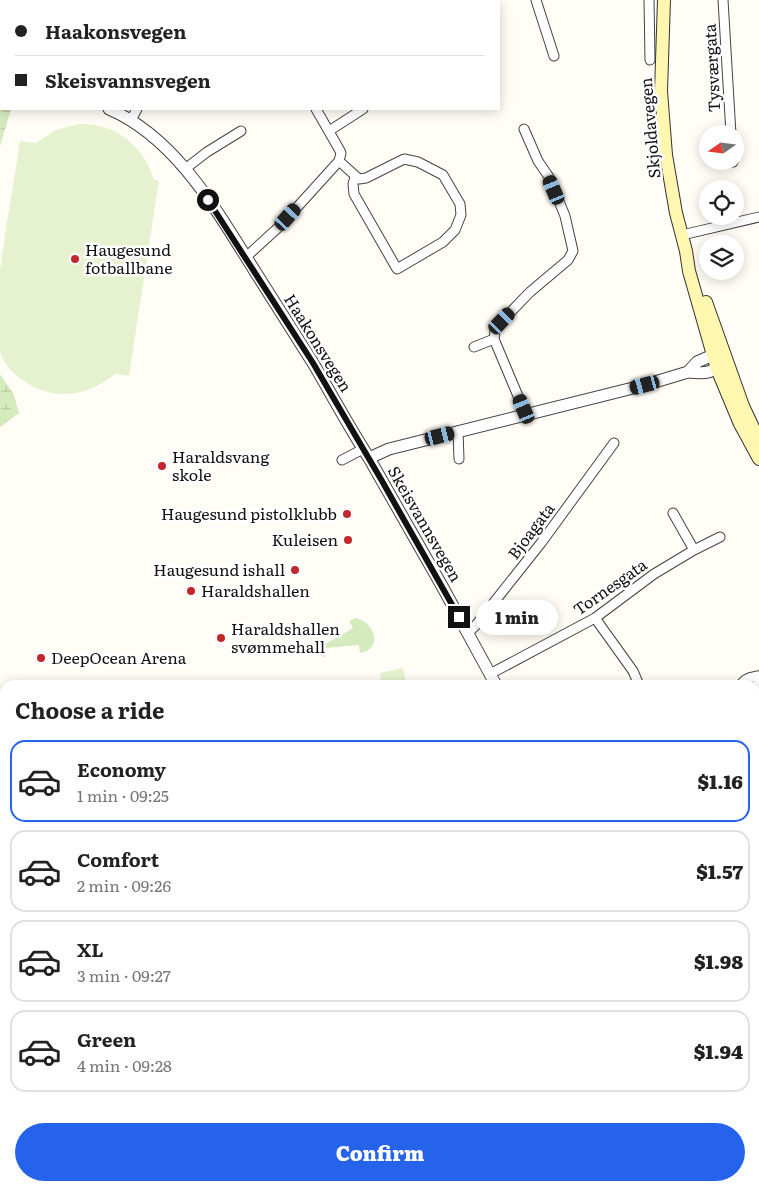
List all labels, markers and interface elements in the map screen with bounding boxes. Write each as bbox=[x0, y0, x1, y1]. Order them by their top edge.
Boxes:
text: Haakonsvegen bbox=[45, 17, 186, 45]
street label: Tysværgata bbox=[697, 23, 725, 113]
text: Skeisvannsvegen bbox=[45, 66, 211, 94]
street label: Skjoldavegen bbox=[633, 76, 665, 179]
north arrow bbox=[699, 125, 744, 170]
map controls bbox=[699, 125, 744, 280]
car bbox=[541, 173, 566, 207]
button: locate bbox=[699, 180, 744, 225]
route start bbox=[197, 189, 219, 211]
car bbox=[272, 201, 303, 233]
button: layers bbox=[699, 235, 744, 280]
place label: Haugesund fotballbane bbox=[85, 237, 173, 279]
marker: Haugesund fotballbane bbox=[69, 253, 81, 265]
street label: Haakonsvegen bbox=[279, 289, 359, 397]
car bbox=[486, 305, 517, 337]
car bbox=[628, 374, 661, 396]
car bbox=[511, 392, 536, 426]
car bbox=[423, 425, 456, 447]
place label: Haraldsvang skole bbox=[172, 444, 269, 486]
marker: Haraldsvang skole bbox=[156, 460, 168, 472]
street label: Skeisvannsvegen bbox=[383, 461, 469, 586]
street label: Bjoagata bbox=[501, 497, 560, 564]
place label: Haugesund pistolklubb bbox=[161, 501, 337, 525]
marker: Haugesund pistolklubb bbox=[341, 508, 353, 520]
place label: Kuleisen bbox=[272, 527, 338, 551]
marker: Kuleisen bbox=[342, 534, 354, 546]
street label: Tornesgata bbox=[568, 552, 651, 620]
place label: Haugesund ishall bbox=[153, 557, 285, 581]
marker: Haugesund ishall bbox=[289, 564, 301, 576]
place label: Haraldshallen bbox=[201, 578, 310, 602]
marker: Haraldshallen bbox=[185, 585, 197, 597]
callout: 1 min bbox=[476, 600, 559, 634]
text: 1 min bbox=[495, 605, 539, 629]
route end bbox=[448, 606, 470, 628]
place label: Haraldshallen svømmehall bbox=[231, 616, 340, 658]
marker: Haraldshallen svømmehall bbox=[215, 632, 227, 644]
place label: DeepOcean Arena bbox=[51, 645, 187, 669]
marker: DeepOcean Arena bbox=[35, 652, 47, 664]
text: Choose a ride bbox=[15, 693, 164, 726]
text: Economy bbox=[77, 755, 166, 783]
icon: car bbox=[17, 759, 62, 804]
text: $1.16 bbox=[698, 767, 743, 795]
text: 1 min · 09:25 bbox=[77, 783, 169, 807]
text: Comfort bbox=[77, 845, 159, 873]
icon: car bbox=[17, 849, 62, 894]
text: $1.57 bbox=[696, 857, 743, 885]
text: 2 min · 09:26 bbox=[77, 873, 171, 897]
text: XL bbox=[77, 935, 104, 963]
icon: car bbox=[17, 939, 62, 984]
text: $1.98 bbox=[694, 947, 743, 975]
text: 3 min · 09:27 bbox=[77, 963, 171, 987]
text: Green bbox=[77, 1025, 136, 1053]
icon: car bbox=[17, 1029, 62, 1074]
text: $1.94 bbox=[694, 1037, 743, 1065]
text: 4 min · 09:28 bbox=[77, 1053, 172, 1077]
button: Confirm bbox=[15, 1123, 745, 1181]

